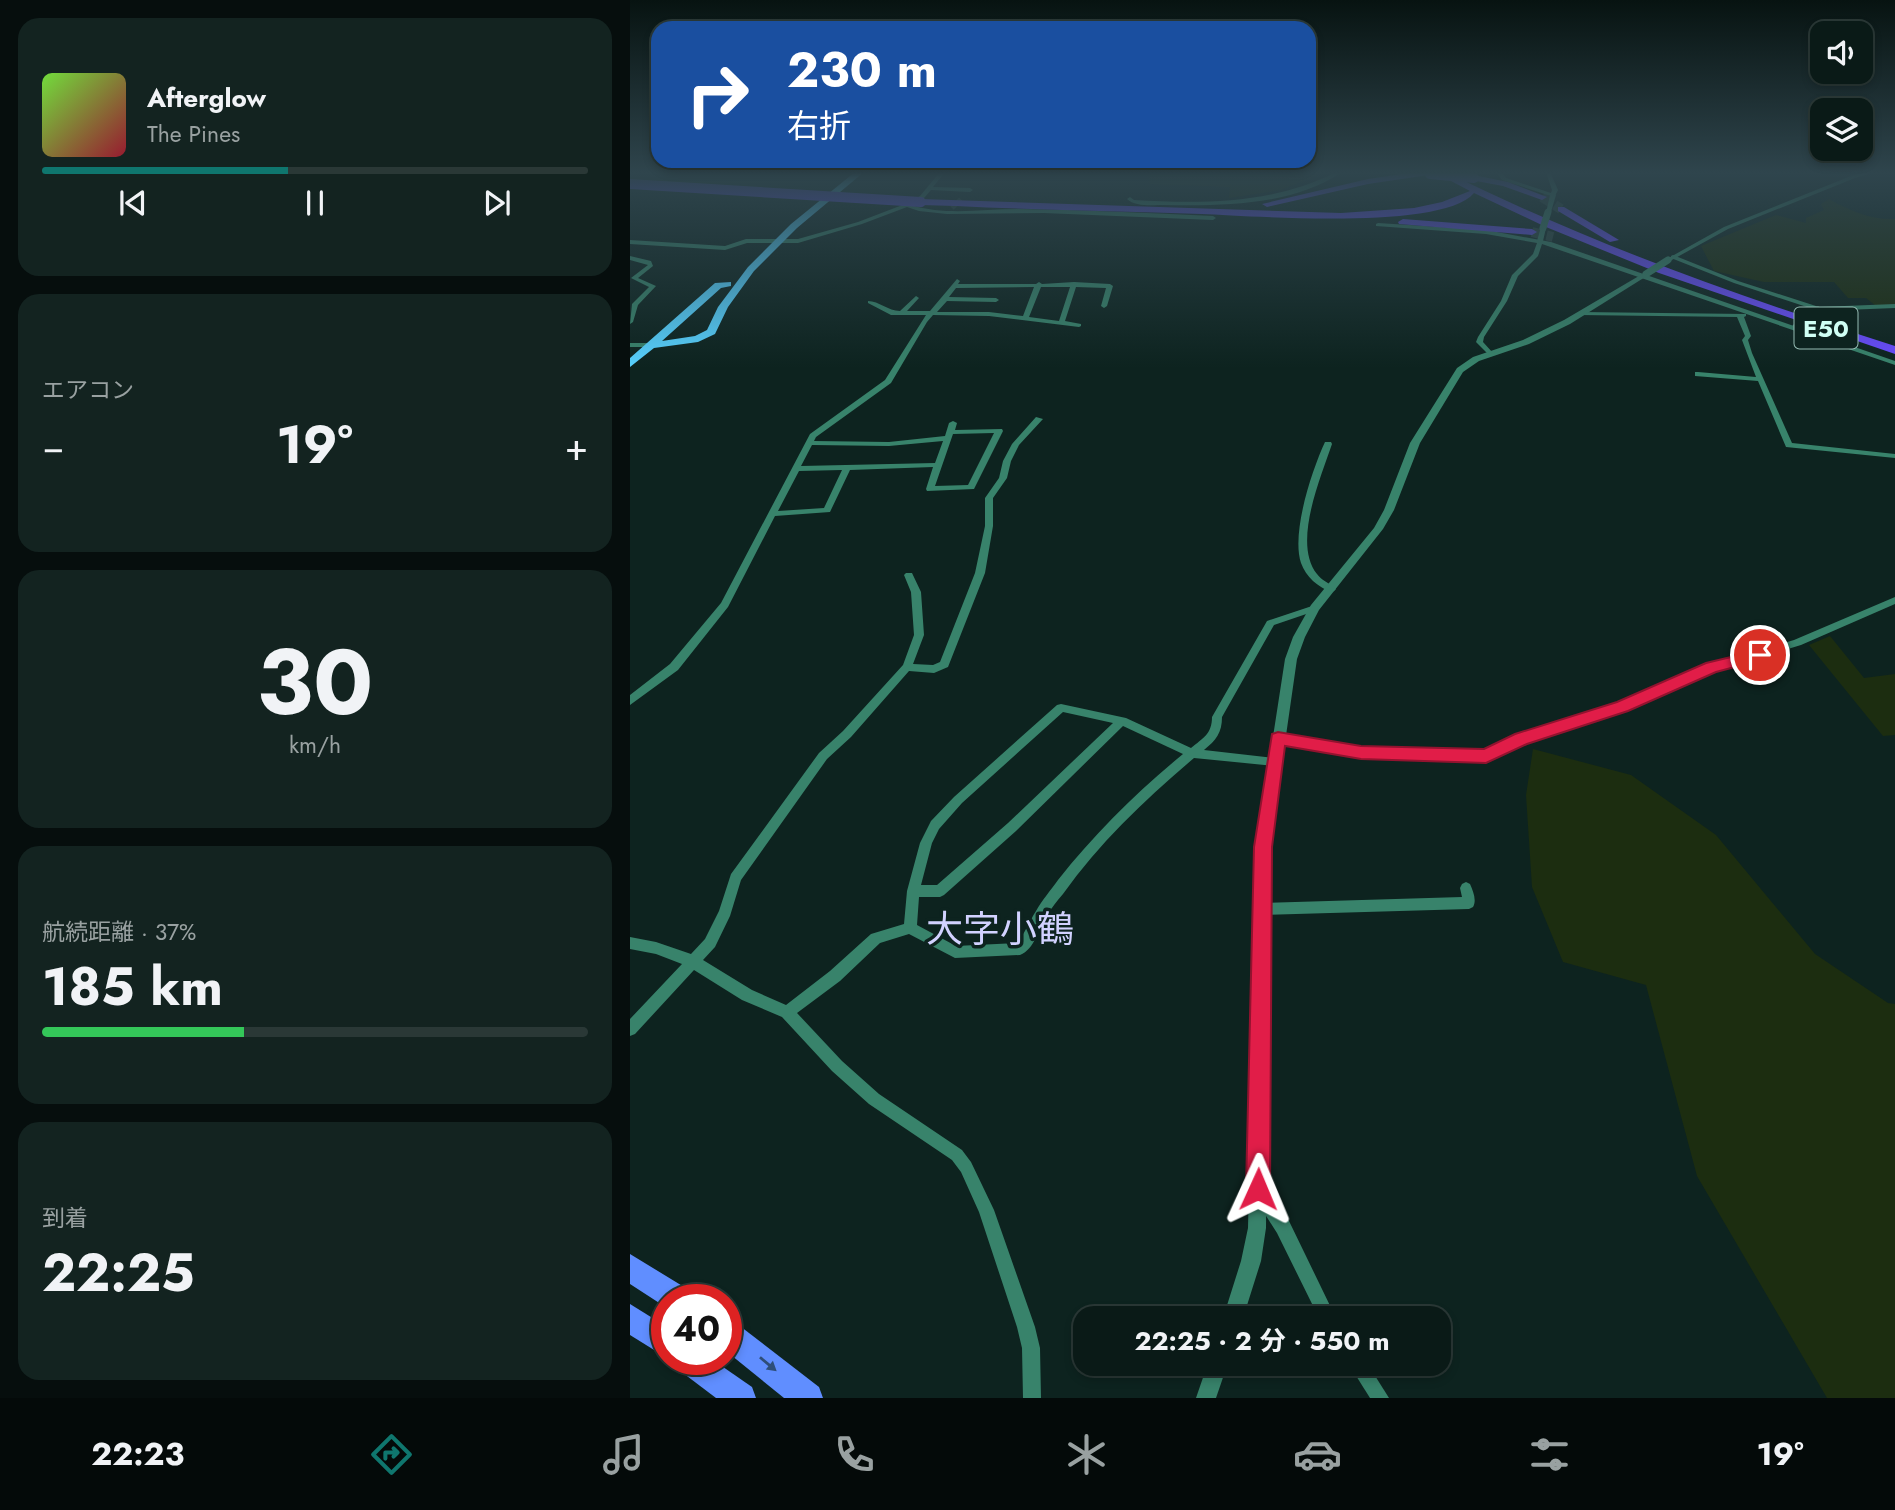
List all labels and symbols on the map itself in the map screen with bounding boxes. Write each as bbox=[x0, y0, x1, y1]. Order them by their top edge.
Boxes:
road number: E50 bbox=[1794, 307, 1858, 348]
pin bbox=[1730, 625, 1790, 685]
district label: 大字小鶴 bbox=[926, 902, 1074, 956]
position arrow bbox=[1221, 1152, 1295, 1226]
speed limit sign: 40 bbox=[651, 1284, 742, 1375]
one-way arrow bbox=[760, 1356, 777, 1371]

